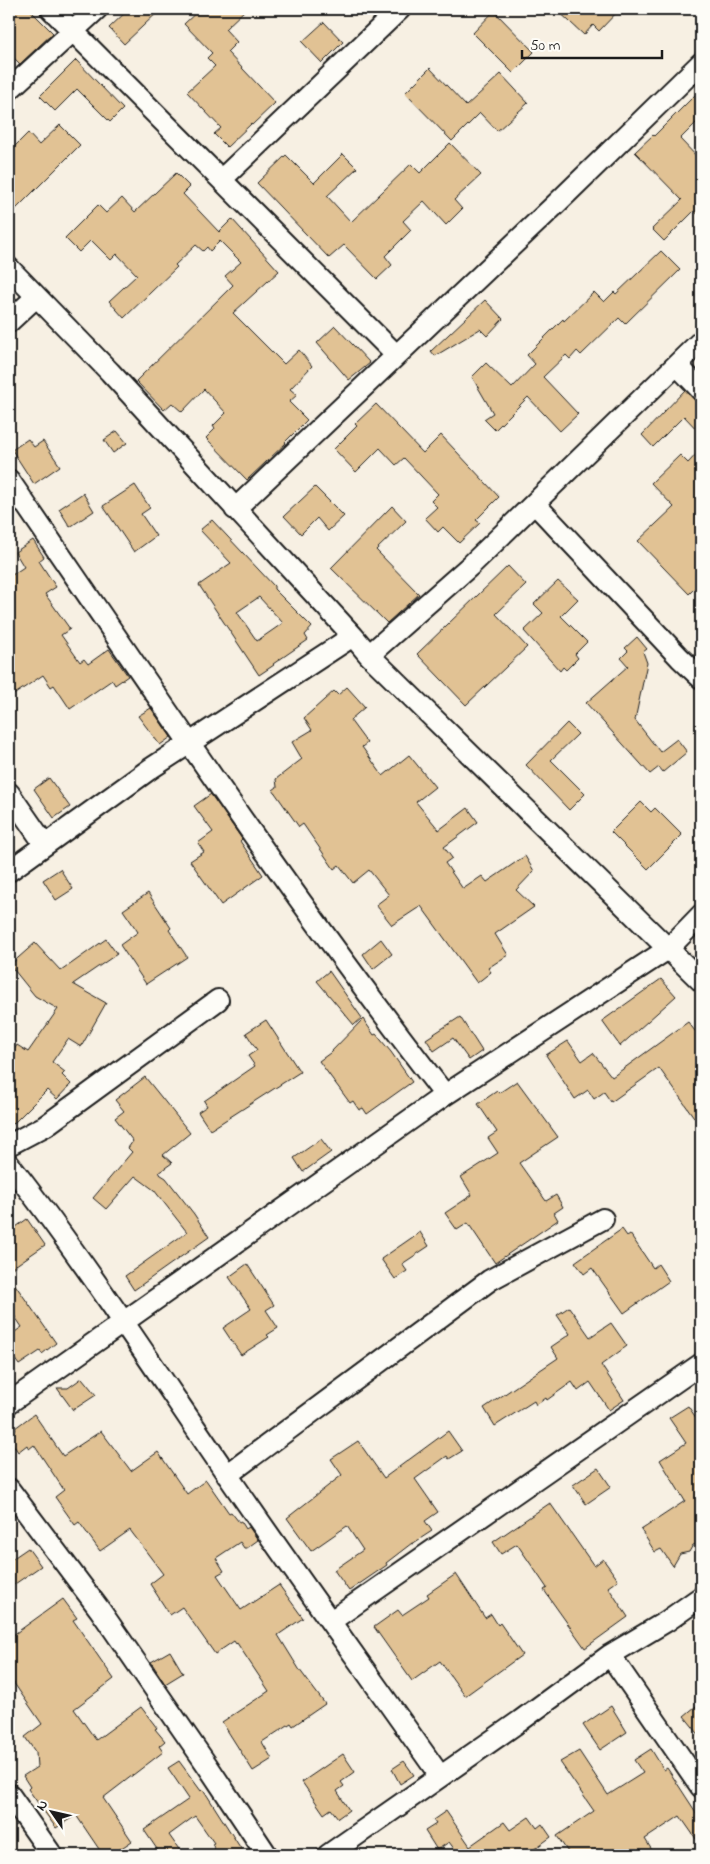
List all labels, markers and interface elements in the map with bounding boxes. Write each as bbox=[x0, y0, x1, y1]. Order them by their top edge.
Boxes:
scale bar bbox=[522, 28, 662, 60]
text: 50 m bbox=[530, 35, 561, 57]
north arrow bbox=[28, 1786, 78, 1836]
text: N bbox=[31, 1796, 54, 1815]

